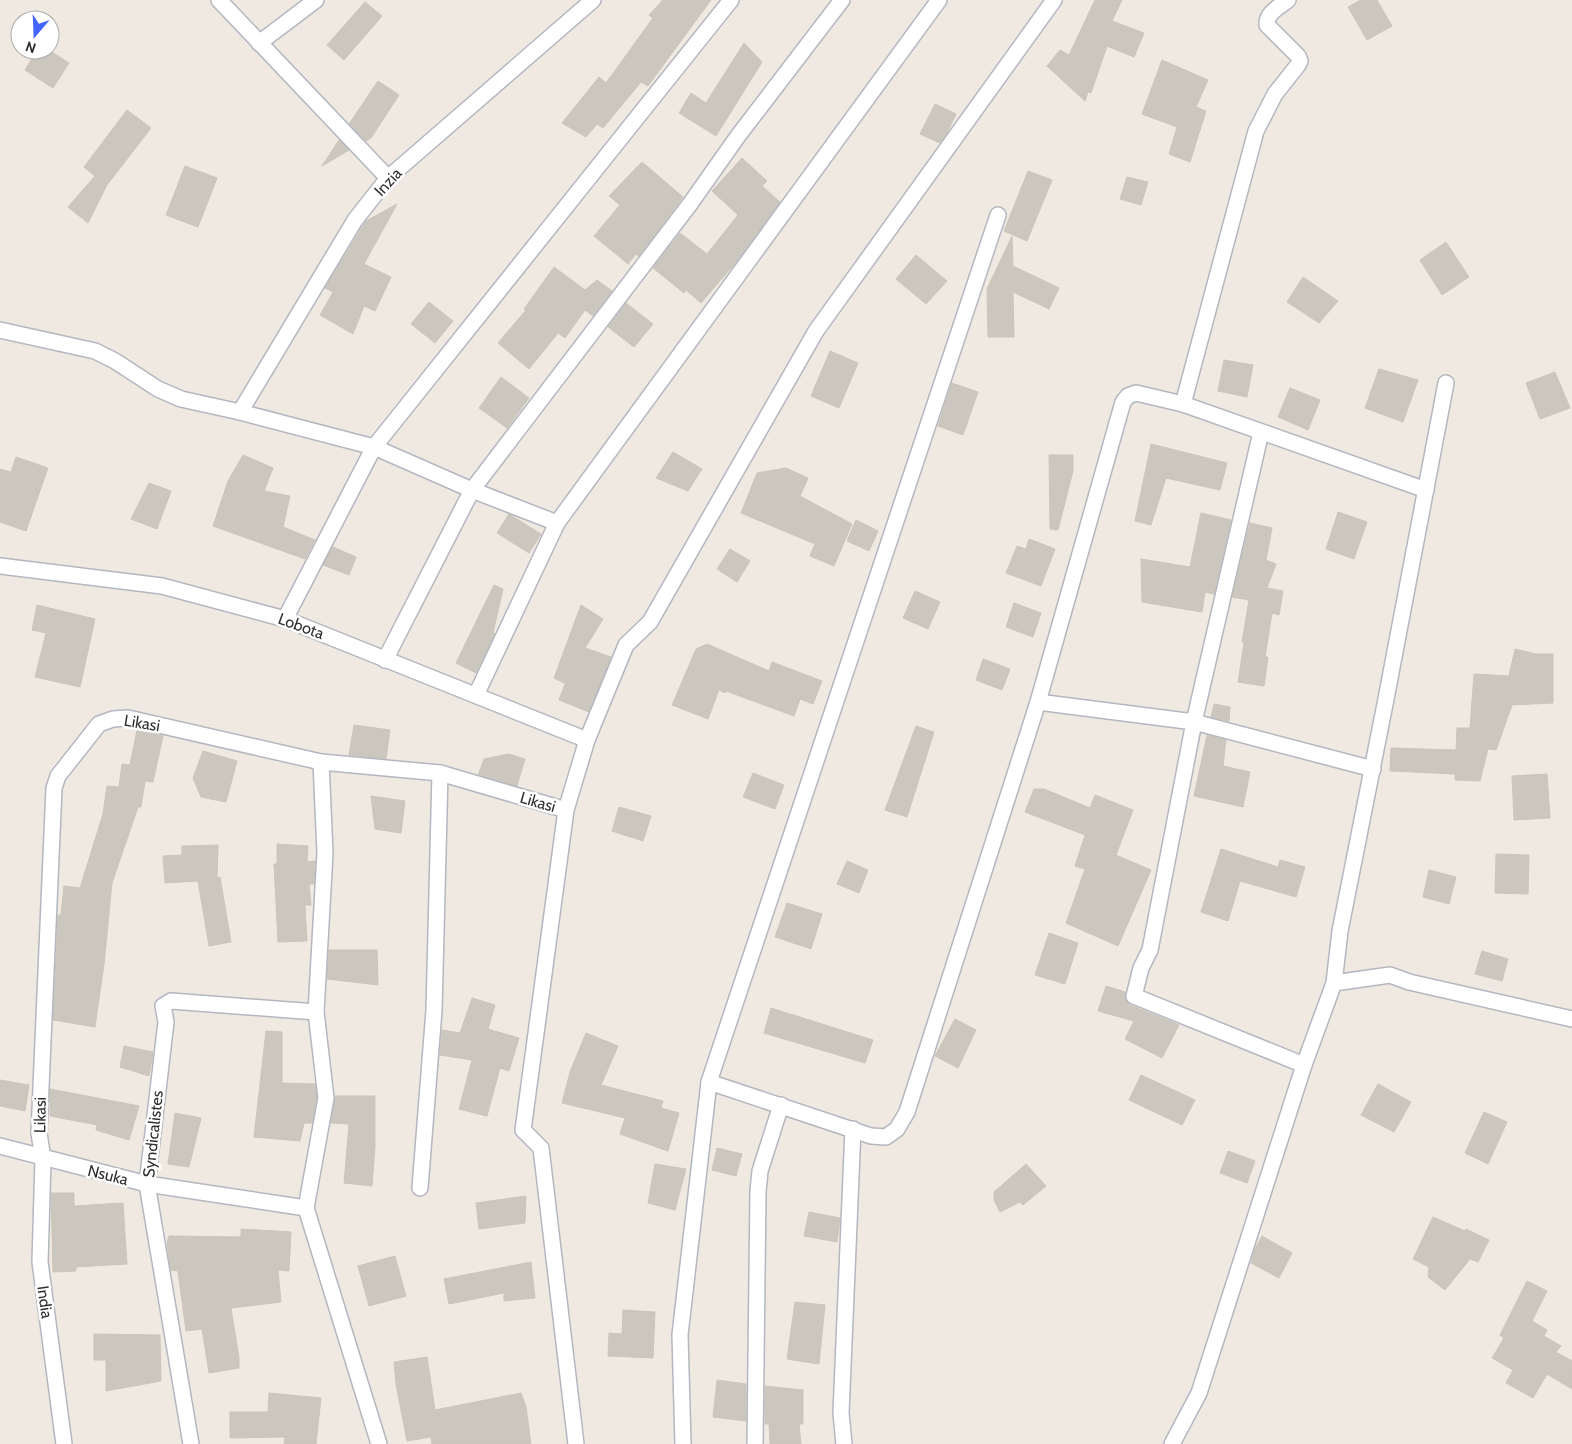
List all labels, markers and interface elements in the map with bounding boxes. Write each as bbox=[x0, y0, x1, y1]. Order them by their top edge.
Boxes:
north arrow bbox=[10, 10, 60, 60]
text: N bbox=[23, 37, 38, 57]
street label: Inzia bbox=[370, 164, 406, 200]
street label: Lobota bbox=[276, 609, 327, 643]
street label: Likasi bbox=[123, 711, 161, 735]
street label: Likasi bbox=[518, 788, 558, 816]
street label: Syndicalistes bbox=[139, 1089, 167, 1178]
street label: Likasi bbox=[30, 1097, 50, 1133]
street label: Nsuka bbox=[86, 1161, 130, 1189]
street label: India bbox=[33, 1284, 57, 1320]

